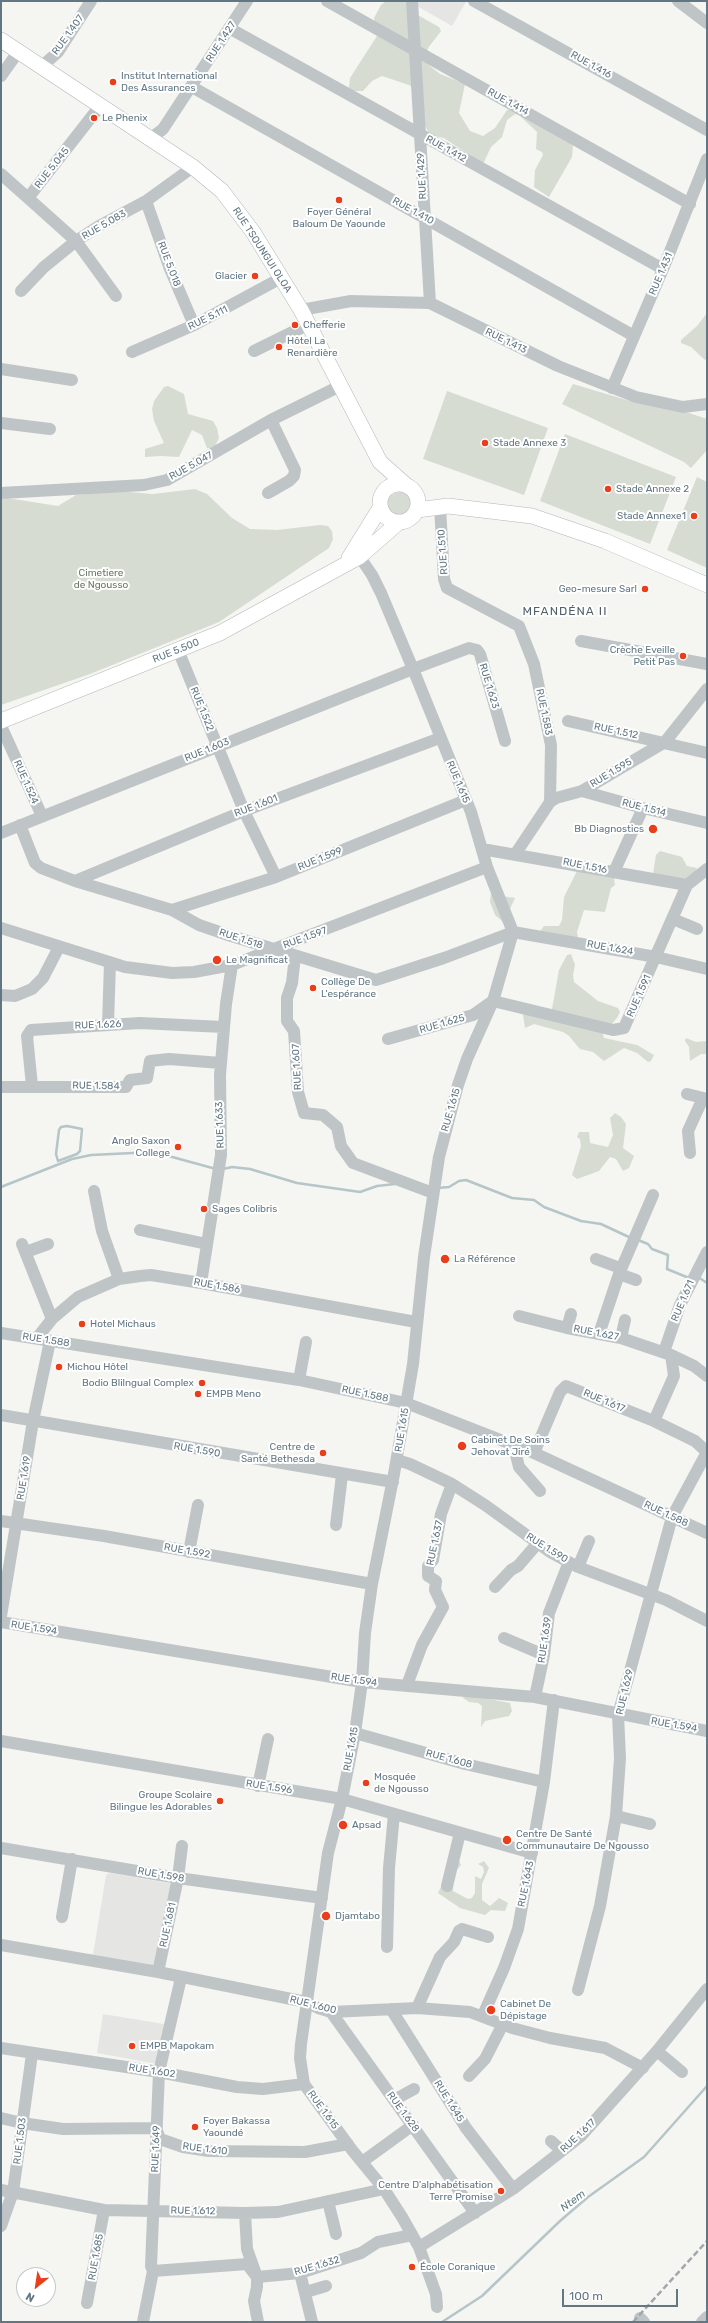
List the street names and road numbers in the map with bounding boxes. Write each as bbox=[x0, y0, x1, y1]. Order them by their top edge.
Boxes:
street label: RUE 1.407 bbox=[50, 13, 86, 57]
street label: RUE 1.427 bbox=[203, 19, 239, 65]
street label: RUE 1.416 bbox=[568, 49, 614, 81]
street label: RUE 1.414 bbox=[485, 86, 531, 118]
street label: RUE 1.412 bbox=[423, 133, 469, 165]
street label: RUE 5.045 bbox=[32, 145, 72, 191]
street label: RUE 1.429 bbox=[415, 152, 429, 200]
street label: RUE 1.410 bbox=[390, 195, 436, 227]
street label: RUE TSOUNGUI OLOA bbox=[230, 205, 294, 295]
street label: RUE 5.083 bbox=[80, 208, 128, 242]
street label: RUE 5.018 bbox=[155, 240, 183, 288]
street label: RUE 1.431 bbox=[647, 251, 675, 297]
street label: RUE 5.111 bbox=[186, 303, 230, 333]
street label: RUE 1.413 bbox=[483, 326, 529, 356]
street label: RUE 5.047 bbox=[167, 449, 215, 483]
street label: RUE 1.510 bbox=[435, 529, 451, 575]
street label: RUE 5.500 bbox=[151, 636, 201, 666]
street label: RUE 1.623 bbox=[476, 662, 502, 710]
street label: RUE 1.522 bbox=[188, 685, 216, 733]
street label: RUE 1.583 bbox=[533, 688, 555, 736]
street label: RUE 1.512 bbox=[593, 720, 639, 742]
street label: RUE 1.603 bbox=[183, 736, 231, 764]
street label: RUE 1.595 bbox=[588, 756, 634, 790]
street label: RUE 1.524 bbox=[11, 758, 41, 806]
street label: RUE 1.615 bbox=[444, 759, 472, 805]
street label: RUE 1.601 bbox=[233, 792, 279, 820]
street label: RUE 1.514 bbox=[621, 797, 667, 819]
street label: RUE 1.599 bbox=[296, 845, 344, 873]
street label: RUE 1.516 bbox=[562, 856, 608, 876]
street label: RUE 1.597 bbox=[281, 925, 329, 951]
street label: RUE 1.518 bbox=[218, 926, 264, 952]
street label: RUE 1.624 bbox=[586, 938, 634, 958]
street label: RUE 1.591 bbox=[624, 973, 654, 1019]
street label: RUE 1.625 bbox=[418, 1012, 466, 1036]
street label: RUE 1.626 bbox=[74, 1018, 122, 1032]
street label: RUE 1.607 bbox=[290, 1044, 304, 1090]
street label: RUE 1.584 bbox=[72, 1080, 120, 1092]
street label: RUE 1.615 bbox=[439, 1087, 463, 1133]
street label: RUE 1.633 bbox=[213, 1101, 227, 1149]
street label: RUE 1.586 bbox=[193, 1276, 241, 1296]
street label: RUE 1.671 bbox=[669, 1278, 697, 1324]
street label: RUE 1.627 bbox=[572, 1323, 620, 1343]
street label: RUE 1.588 bbox=[22, 1330, 70, 1350]
street label: RUE 1.588 bbox=[341, 1383, 389, 1405]
street label: RUE 1.617 bbox=[581, 1387, 627, 1415]
street label: RUE 1.615 bbox=[393, 1407, 411, 1453]
street label: RUE 1.590 bbox=[173, 1440, 221, 1460]
street label: RUE 1.619 bbox=[15, 1455, 33, 1501]
street label: RUE 1.588 bbox=[642, 1499, 690, 1529]
street label: RUE 1.637 bbox=[424, 1519, 446, 1567]
street label: RUE 1.590 bbox=[524, 1530, 570, 1566]
street label: RUE 1.592 bbox=[163, 1541, 211, 1561]
street label: RUE 1.639 bbox=[536, 1616, 554, 1664]
street label: RUE 1.594 bbox=[10, 1618, 58, 1638]
street label: RUE 1.629 bbox=[614, 1668, 636, 1716]
street label: RUE 1.594 bbox=[330, 1671, 378, 1689]
street label: RUE 1.594 bbox=[650, 1715, 698, 1735]
street label: RUE 1.615 bbox=[341, 1726, 361, 1772]
street label: RUE 1.608 bbox=[425, 1747, 473, 1771]
street label: RUE 1.596 bbox=[245, 1777, 293, 1797]
street label: RUE 1.643 bbox=[516, 1860, 536, 1908]
street label: RUE 1.598 bbox=[137, 1865, 185, 1885]
street label: RUE 1.681 bbox=[157, 1902, 179, 1948]
street label: RUE 1.600 bbox=[289, 1993, 337, 2017]
street label: RUE 1.602 bbox=[128, 2061, 176, 2081]
street label: RUE 1.645 bbox=[431, 2078, 467, 2124]
street label: RUE 1.615 bbox=[305, 2088, 341, 2132]
street label: RUE 1.628 bbox=[384, 2089, 422, 2135]
street label: RUE 1.503 bbox=[11, 2117, 29, 2165]
street label: RUE 1.617 bbox=[558, 2117, 598, 2155]
street label: RUE 1.649 bbox=[149, 2125, 163, 2173]
street label: RUE 1.610 bbox=[182, 2140, 228, 2158]
street label: RUE 1.612 bbox=[171, 2205, 215, 2217]
street label: RUE 1.685 bbox=[86, 2233, 106, 2281]
street label: RUE 1.632 bbox=[293, 2254, 341, 2278]

